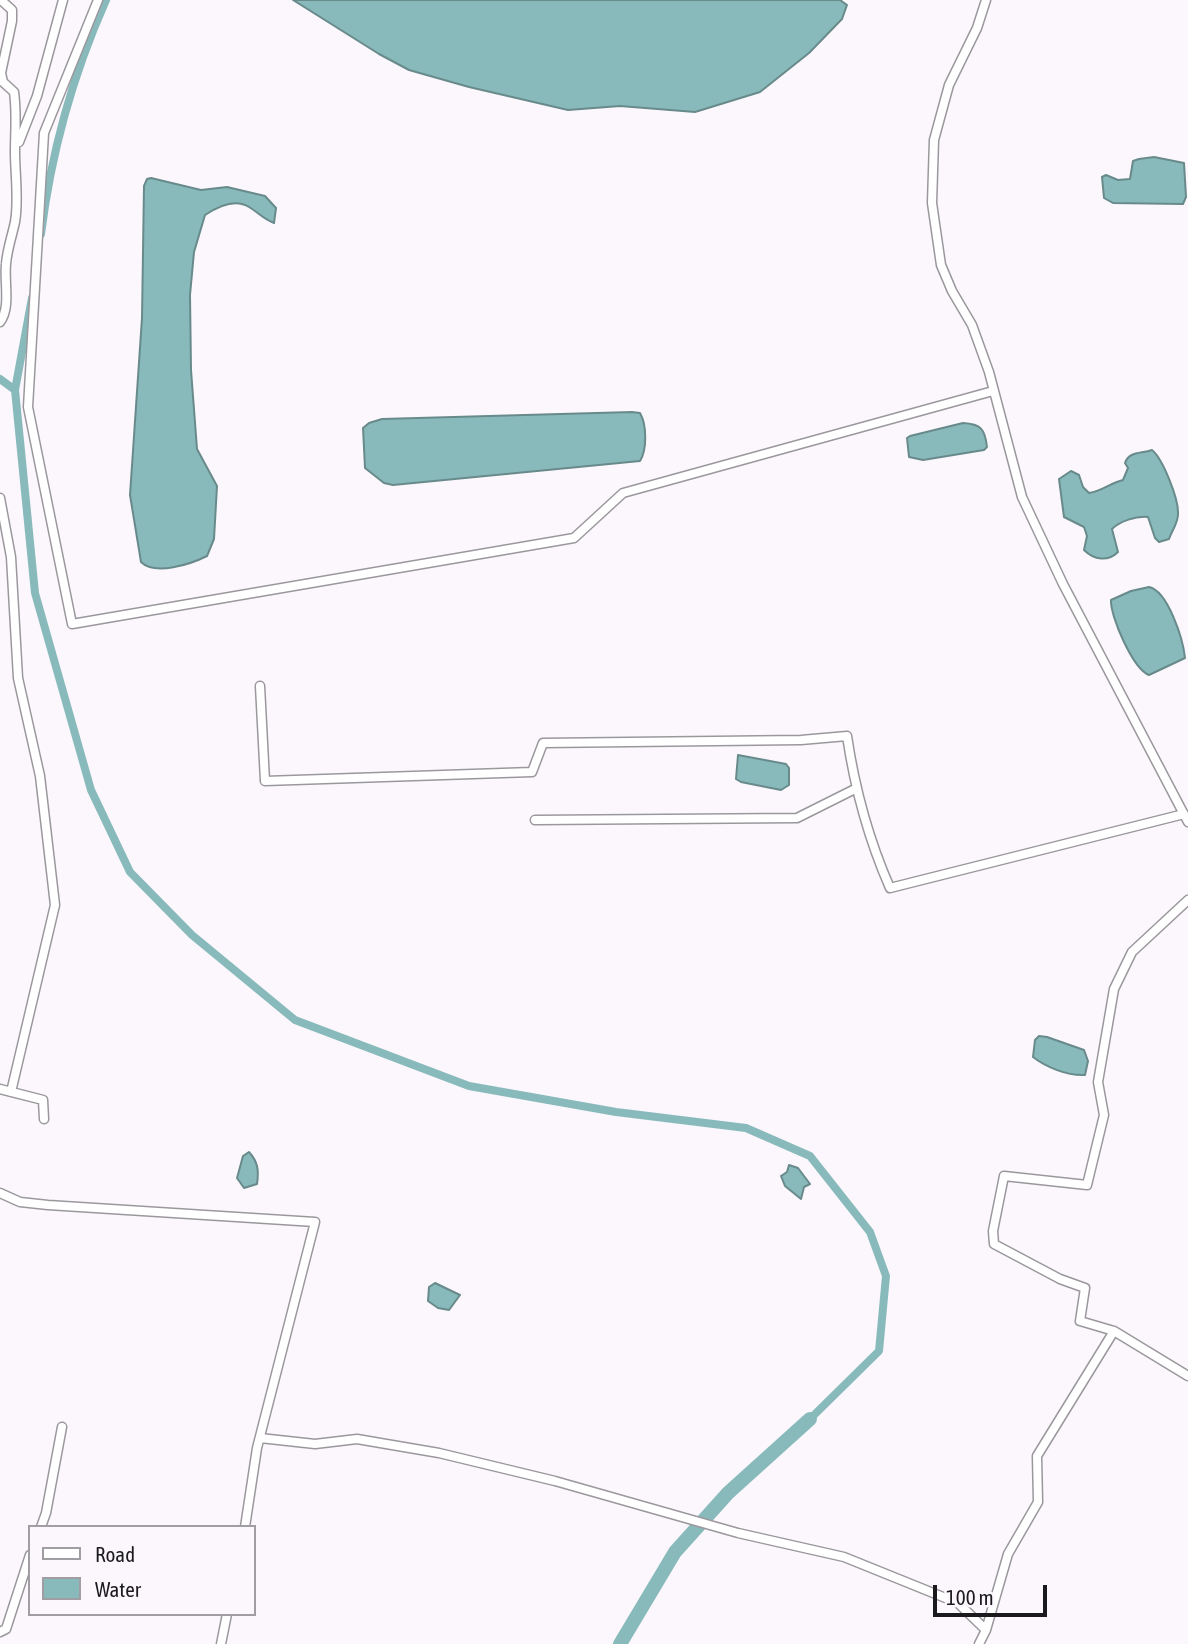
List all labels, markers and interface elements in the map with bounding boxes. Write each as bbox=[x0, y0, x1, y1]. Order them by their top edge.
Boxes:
legend bbox=[28, 1525, 256, 1616]
text: Road bbox=[95, 1542, 135, 1566]
scale bar bbox=[936, 1570, 1050, 1614]
text: Water bbox=[95, 1577, 141, 1601]
text: 100 m bbox=[946, 1585, 994, 1609]

